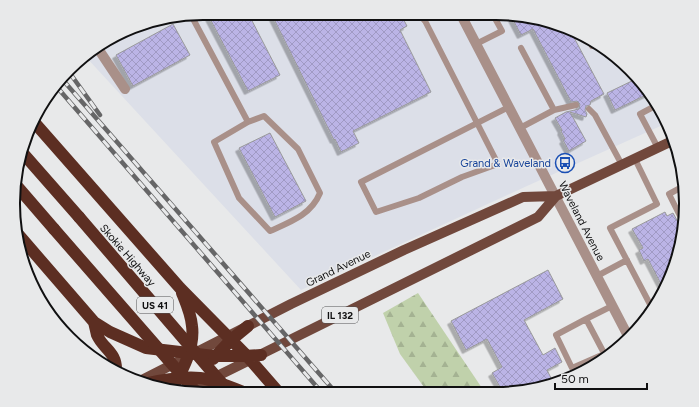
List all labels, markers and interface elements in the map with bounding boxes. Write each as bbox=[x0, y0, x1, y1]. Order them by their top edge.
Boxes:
bus stop icon: Grand & Waveland bbox=[554, 152, 576, 174]
place label: Grand & Waveland bbox=[460, 157, 551, 170]
street label: Waveland Avenue bbox=[556, 179, 607, 263]
street label: Skokie Highway bbox=[97, 222, 158, 289]
street label: Grand Avenue bbox=[304, 247, 373, 290]
road number: US 41 bbox=[137, 297, 173, 313]
road number: IL 132 bbox=[322, 307, 358, 323]
scale bar bbox=[555, 365, 647, 391]
text: 50 m bbox=[561, 372, 589, 386]

